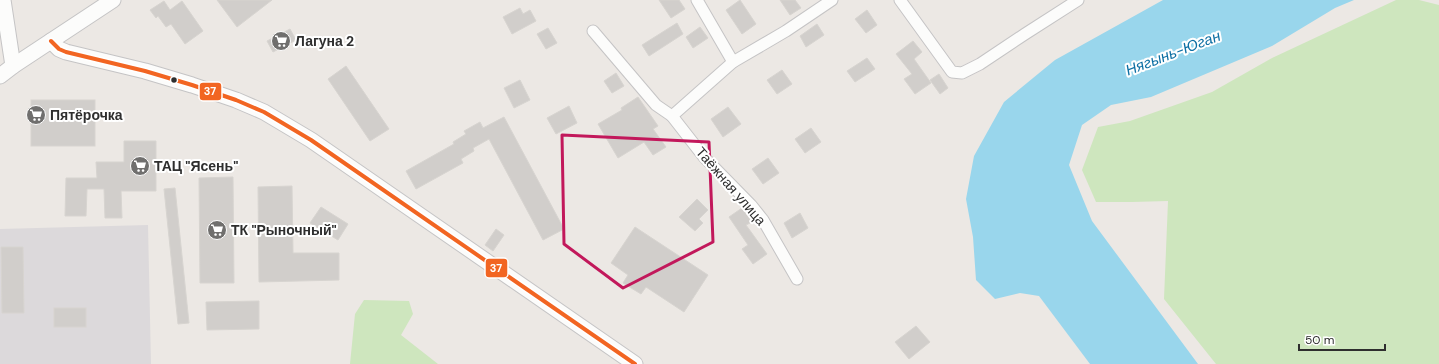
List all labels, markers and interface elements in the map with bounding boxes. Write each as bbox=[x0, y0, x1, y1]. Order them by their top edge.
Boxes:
water label: Нягынь-Юган bbox=[1123, 26, 1223, 80]
supermarket icon: Лагуна 2 bbox=[270, 30, 292, 52]
place label: Лагуна 2 bbox=[295, 32, 354, 50]
unlabelled marker bbox=[169, 75, 179, 85]
line badge: 37 bbox=[199, 82, 222, 101]
text: 37 bbox=[204, 84, 216, 98]
supermarket icon: Пятёрочка bbox=[25, 104, 47, 126]
place label: Пятёрочка bbox=[50, 106, 123, 124]
street label: Таёжная улица bbox=[692, 143, 770, 229]
supermarket icon: ТАЦ "Ясень" bbox=[129, 155, 151, 177]
place label: ТАЦ "Ясень" bbox=[154, 157, 238, 175]
supermarket icon: ТК "Рыночный" bbox=[206, 219, 228, 241]
place label: ТК "Рыночный" bbox=[231, 221, 337, 239]
line badge: 37 bbox=[485, 258, 508, 278]
text: 37 bbox=[490, 261, 502, 275]
scale bar bbox=[1299, 326, 1385, 352]
text: 50 m bbox=[1305, 332, 1334, 348]

